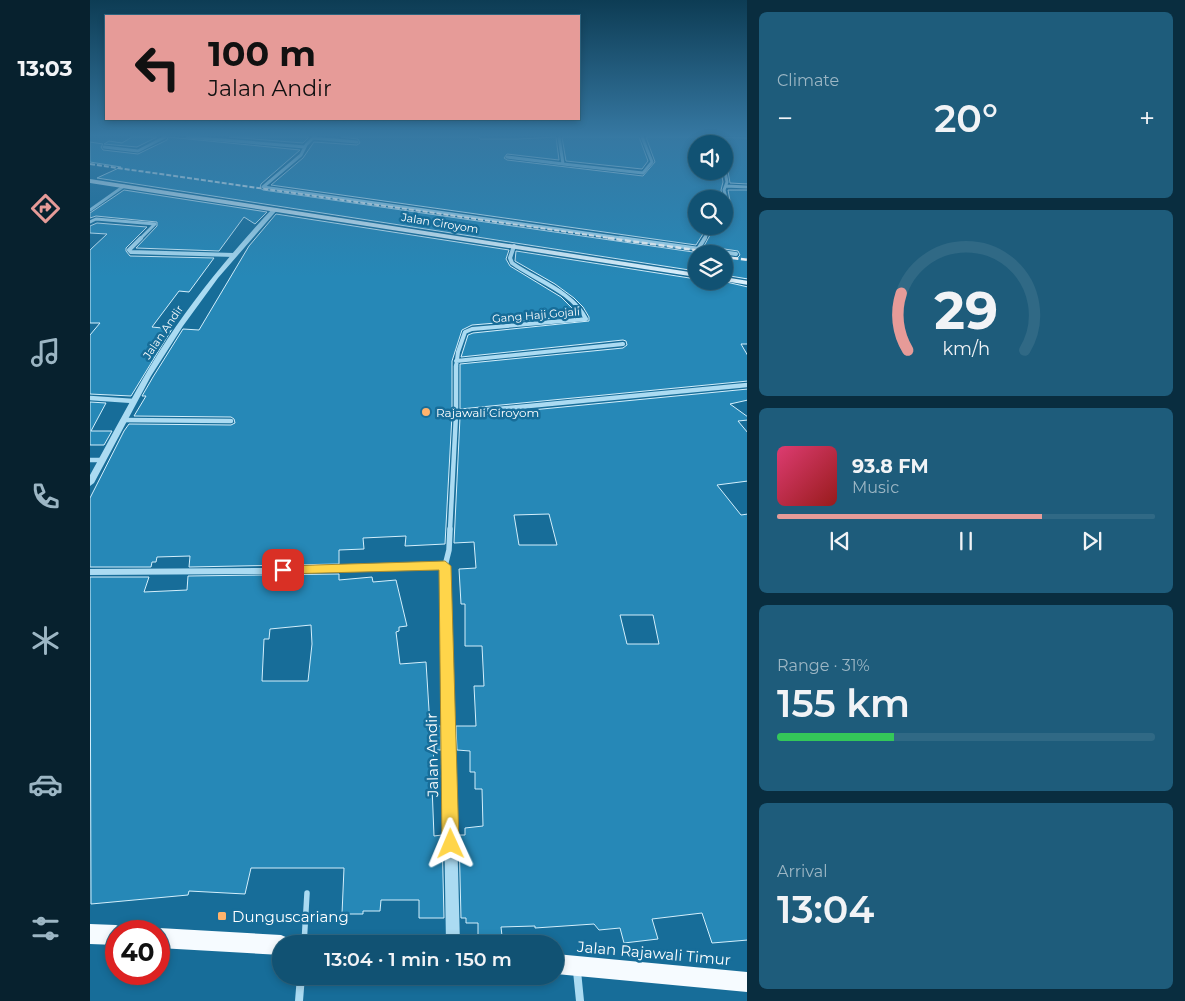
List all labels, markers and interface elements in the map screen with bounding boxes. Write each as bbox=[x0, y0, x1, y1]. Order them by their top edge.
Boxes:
text: 100 m bbox=[208, 32, 316, 75]
icon: left bbox=[125, 35, 190, 100]
text: 13:03 bbox=[17, 55, 73, 82]
text: Climate bbox=[777, 71, 839, 90]
text: Jalan Andir bbox=[208, 75, 332, 102]
text: 20° bbox=[934, 95, 998, 142]
text: − bbox=[777, 101, 793, 135]
text: + bbox=[1139, 101, 1155, 135]
map controls bbox=[688, 135, 733, 290]
button: sound bbox=[688, 135, 733, 180]
button: search bbox=[688, 190, 733, 235]
icon: directions bbox=[28, 191, 63, 226]
street label: Jalan Ciroyom bbox=[399, 210, 480, 236]
button: layers bbox=[688, 245, 733, 290]
text: 29 bbox=[934, 279, 998, 342]
street label: Jalan Andir bbox=[139, 302, 186, 362]
street label: Gang Haji Gojali bbox=[492, 304, 580, 326]
icon: music bbox=[28, 335, 63, 370]
text: km/h bbox=[942, 338, 990, 359]
place label: Rajawali Ciroyom bbox=[436, 405, 539, 420]
marker: Rajawali Ciroyom bbox=[420, 406, 432, 418]
text: 93.8 FM bbox=[852, 455, 929, 478]
text: Music bbox=[852, 478, 899, 497]
icon: phone bbox=[28, 479, 63, 514]
icon: previous bbox=[826, 527, 854, 555]
icon: pause bbox=[952, 527, 980, 555]
icon: next bbox=[1078, 527, 1106, 555]
pin bbox=[262, 549, 304, 591]
icon: arrive bbox=[269, 556, 297, 584]
icon: climate bbox=[28, 623, 63, 658]
text: Range · 31% bbox=[777, 656, 870, 675]
text: 155 km bbox=[777, 680, 910, 727]
street label: Jalan Andir bbox=[422, 713, 442, 798]
icon: car bbox=[28, 767, 63, 802]
position arrow bbox=[424, 817, 476, 869]
text: Arrival bbox=[777, 862, 827, 881]
text: 13:04 bbox=[777, 886, 874, 933]
place label: Dunguscariang bbox=[232, 907, 349, 926]
marker: Dunguscariang bbox=[216, 910, 228, 922]
icon: filters bbox=[28, 911, 63, 946]
speed limit sign: 40 bbox=[105, 920, 170, 985]
street label: Jalan Rajawali Timur bbox=[575, 937, 732, 969]
text: 13:04 · 1 min · 150 m bbox=[324, 948, 512, 971]

